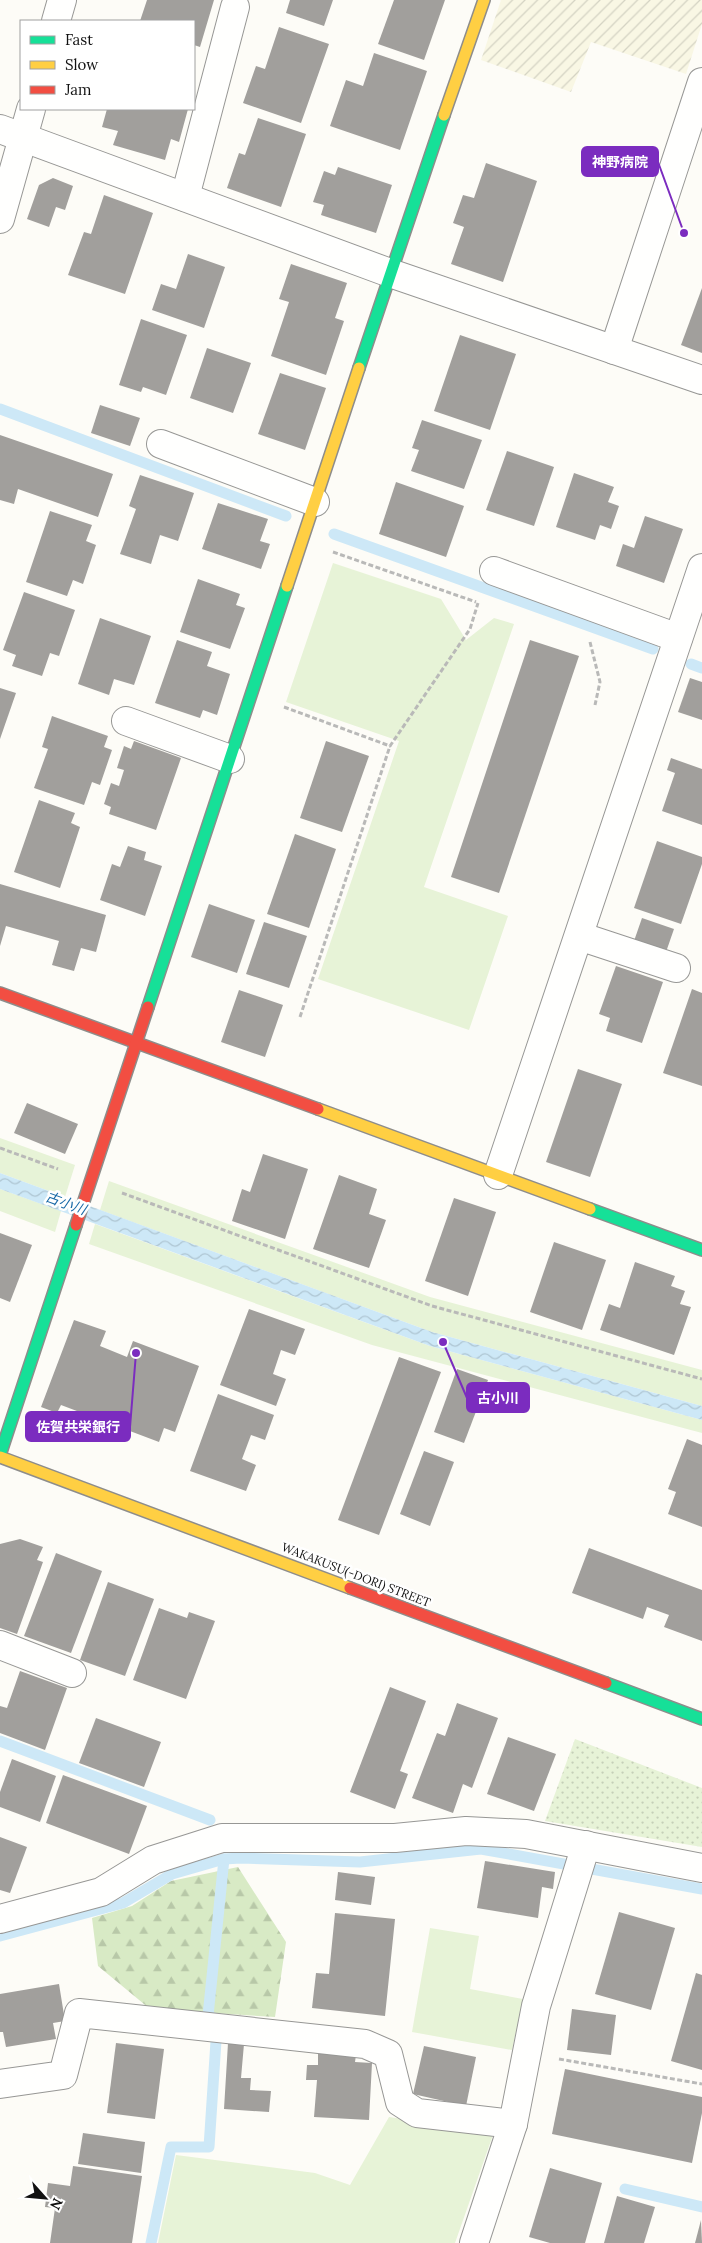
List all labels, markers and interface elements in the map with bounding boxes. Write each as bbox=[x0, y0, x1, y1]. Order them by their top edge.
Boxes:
legend bbox=[20, 20, 195, 110]
text: Fast bbox=[65, 30, 93, 49]
text: Slow bbox=[65, 55, 98, 74]
text: Jam bbox=[64, 80, 92, 99]
callout: 神野病院 bbox=[582, 147, 658, 176]
text: 神野病院 bbox=[592, 153, 648, 171]
water label: 古小川 bbox=[43, 1187, 91, 1219]
callout: 古小川 bbox=[467, 1383, 529, 1412]
text: 古小川 bbox=[477, 1389, 519, 1407]
callout: 佐賀共栄銀行 bbox=[26, 1412, 130, 1441]
text: 佐賀共栄銀行 bbox=[36, 1418, 120, 1436]
street label: WAKAKUSU(-DORI) STREET bbox=[279, 1539, 433, 1611]
north arrow bbox=[20, 2173, 70, 2223]
text: N bbox=[46, 2195, 67, 2213]

